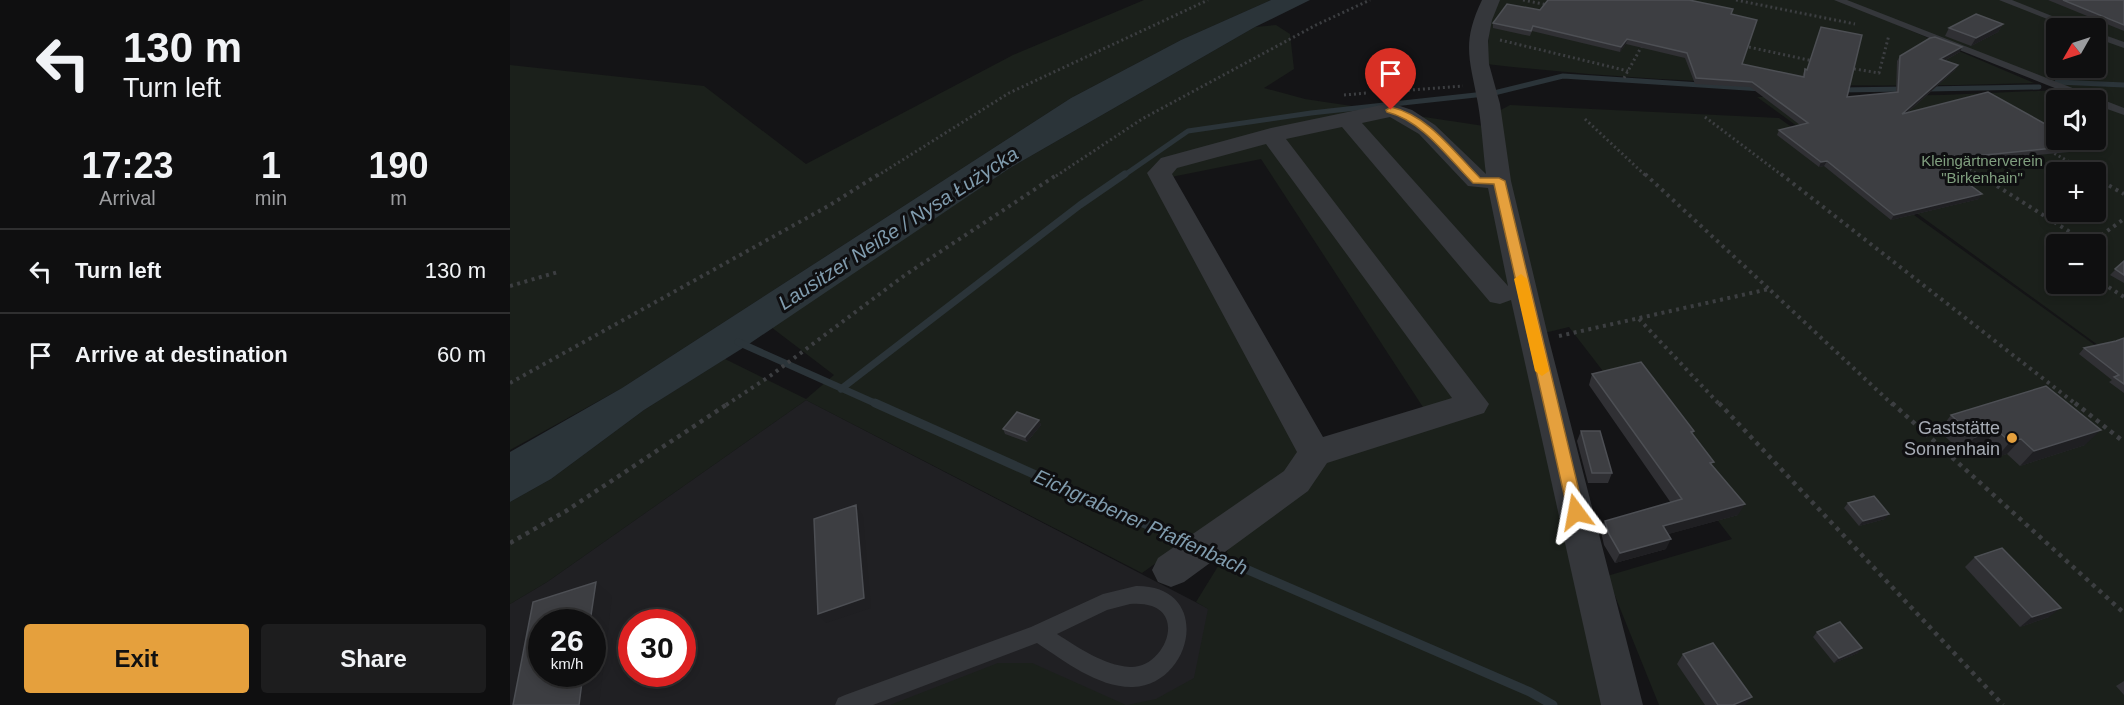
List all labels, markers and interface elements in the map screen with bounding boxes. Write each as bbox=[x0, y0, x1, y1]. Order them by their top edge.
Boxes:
north arrow bbox=[2046, 18, 2106, 78]
map controls bbox=[2046, 18, 2106, 294]
icon: left bbox=[24, 24, 102, 102]
text: 130 m bbox=[123, 24, 242, 71]
pin bbox=[1365, 48, 1416, 110]
icon: arrive bbox=[1374, 57, 1407, 90]
text: Turn left bbox=[123, 73, 221, 103]
button: sound bbox=[2046, 90, 2106, 150]
water label: Lausitzer Neiße / Nysa Łużycka bbox=[774, 142, 1022, 314]
text: 17:23 bbox=[81, 145, 173, 186]
text: 1 bbox=[261, 145, 281, 186]
text: 190 bbox=[368, 145, 429, 186]
park label: Kleingärtnerverein "Birkenhain" bbox=[1921, 152, 2043, 186]
button: + bbox=[2046, 162, 2106, 222]
text: Arrival bbox=[99, 187, 156, 209]
text: min bbox=[255, 187, 287, 209]
text: m bbox=[390, 187, 407, 209]
button: − bbox=[2046, 234, 2106, 294]
icon: left bbox=[24, 255, 57, 288]
text: Turn left bbox=[75, 258, 161, 283]
text: 130 m bbox=[425, 258, 486, 283]
icon: arrive bbox=[24, 339, 57, 372]
text: Arrive at destination bbox=[75, 342, 288, 367]
text: 60 m bbox=[437, 342, 486, 367]
place label: Gaststätte Sonnenhain bbox=[1904, 418, 2000, 459]
marker: Gaststätte Sonnenhain bbox=[2005, 431, 2019, 445]
water label: Eichgrabener Pfaffenbach bbox=[1031, 465, 1251, 579]
position arrow bbox=[1544, 480, 1608, 544]
speed limit sign: 30 bbox=[618, 609, 696, 687]
button: Exit bbox=[24, 624, 249, 693]
button: Share bbox=[261, 624, 486, 693]
text: 26 bbox=[550, 624, 584, 657]
text: km/h bbox=[551, 655, 583, 672]

